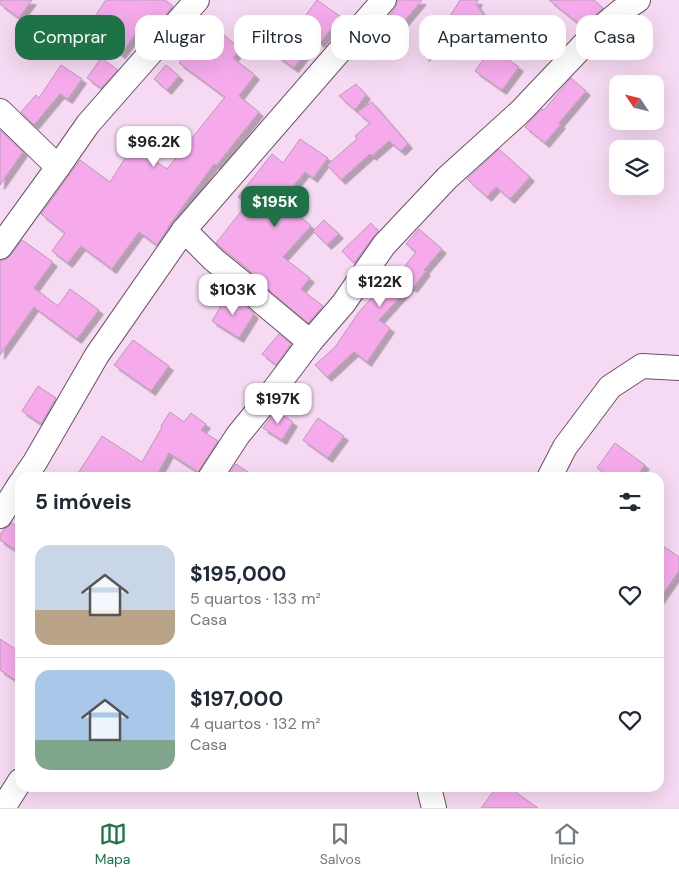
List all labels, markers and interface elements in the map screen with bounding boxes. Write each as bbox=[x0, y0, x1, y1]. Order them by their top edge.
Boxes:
chip: Comprar bbox=[15, 15, 125, 60]
chip: Alugar bbox=[135, 15, 224, 60]
chip: Filtros bbox=[234, 15, 321, 60]
chip: Novo bbox=[331, 15, 409, 60]
chip: Apartamento bbox=[419, 15, 566, 60]
chip: Casa bbox=[576, 15, 653, 60]
north arrow bbox=[609, 75, 664, 130]
map controls bbox=[609, 75, 664, 195]
pin: $96.2K bbox=[113, 126, 195, 168]
text: $96.2K bbox=[127, 131, 181, 152]
button: layers bbox=[609, 140, 664, 195]
pin: $195K bbox=[240, 186, 310, 228]
text: $195K bbox=[252, 191, 298, 212]
pin: $122K bbox=[345, 266, 415, 308]
text: $122K bbox=[358, 271, 402, 292]
pin: $103K bbox=[198, 274, 268, 316]
text: $103K bbox=[210, 279, 256, 300]
pin: $197K bbox=[243, 382, 313, 425]
text: $197K bbox=[256, 388, 300, 409]
text: 5 imóveis bbox=[35, 488, 132, 516]
icon: filters bbox=[616, 488, 644, 516]
text: $195,000 bbox=[190, 560, 286, 588]
icon: home bbox=[75, 565, 135, 625]
icon: heart bbox=[616, 581, 644, 609]
text: 5 quartos · 133 m² bbox=[190, 588, 321, 609]
text: Casa bbox=[190, 609, 227, 630]
text: $197,000 bbox=[190, 685, 283, 713]
icon: home bbox=[75, 690, 135, 750]
icon: heart bbox=[616, 706, 644, 734]
text: 4 quartos · 132 m² bbox=[190, 713, 321, 734]
text: Casa bbox=[190, 734, 227, 755]
tab: Mapa bbox=[95, 820, 130, 868]
tab: Salvos bbox=[320, 820, 361, 868]
tab: Início bbox=[550, 820, 584, 868]

